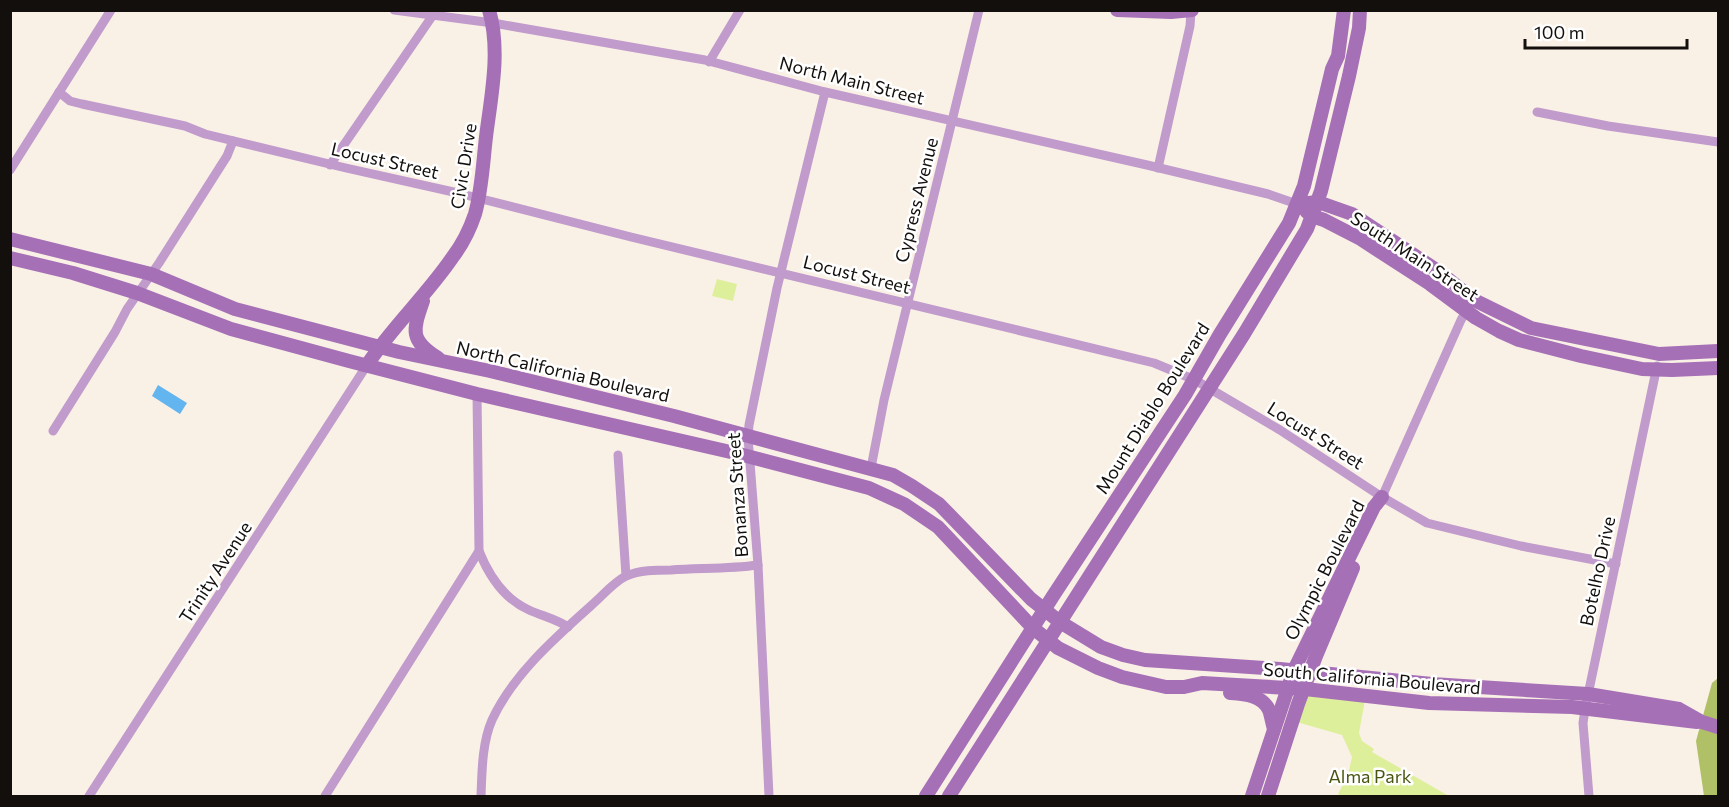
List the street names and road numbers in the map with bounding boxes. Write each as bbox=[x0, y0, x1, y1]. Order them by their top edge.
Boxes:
street label: North Main Street bbox=[777, 51, 927, 109]
street label: Civic Drive bbox=[445, 121, 481, 211]
street label: Cypress Avenue bbox=[890, 135, 942, 265]
street label: Locust Street bbox=[329, 137, 441, 183]
street label: South Main Street bbox=[1347, 206, 1483, 306]
street label: Locust Street bbox=[801, 250, 913, 298]
street label: Mount Diablo Boulevard bbox=[1090, 318, 1214, 498]
street label: North California Boulevard bbox=[454, 336, 672, 406]
street label: Locust Street bbox=[1264, 397, 1368, 473]
street label: Bonanza Street bbox=[722, 432, 752, 558]
street label: Olympic Boulevard bbox=[1279, 496, 1369, 644]
street label: Botelho Drive bbox=[1575, 514, 1619, 628]
street label: Trinity Avenue bbox=[174, 517, 256, 627]
street label: South California Boulevard bbox=[1263, 658, 1481, 698]

